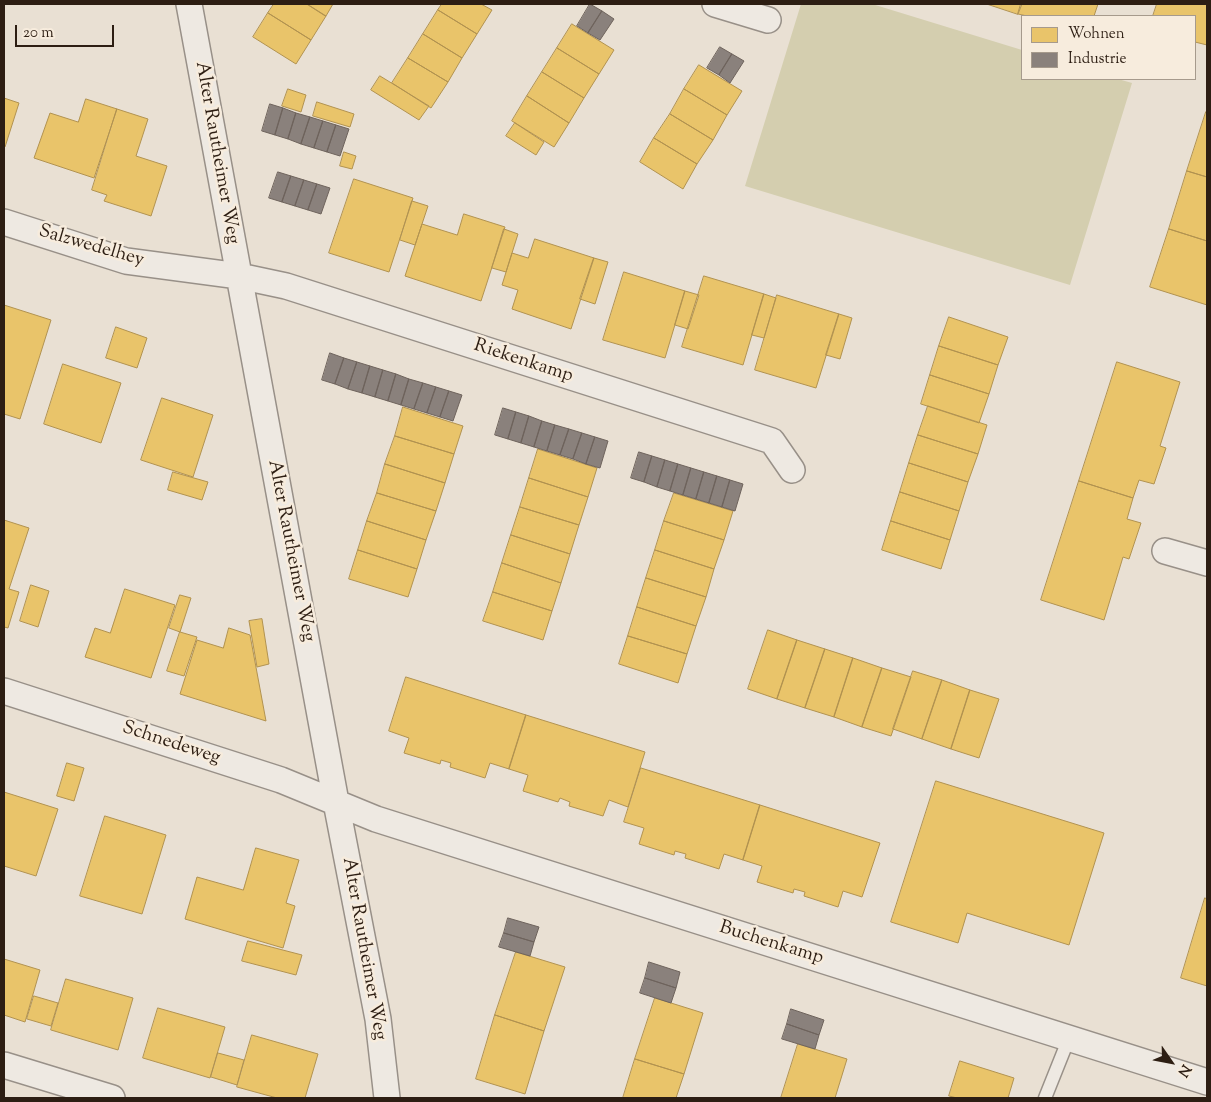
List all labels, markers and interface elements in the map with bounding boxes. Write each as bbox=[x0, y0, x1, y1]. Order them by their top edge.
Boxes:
scale bar bbox=[18, 15, 116, 47]
legend bbox=[1021, 15, 1196, 80]
text: 20 m bbox=[23, 23, 54, 44]
text: Wohnen bbox=[1068, 24, 1125, 45]
text: Industrie bbox=[1068, 49, 1126, 70]
street label: Alter Rautheimer Weg bbox=[189, 60, 243, 246]
street label: Salzwedelhey bbox=[36, 221, 146, 273]
street label: Riekenkamp bbox=[471, 335, 575, 389]
street label: Alter Rautheimer Weg bbox=[261, 458, 319, 644]
street label: Schnedeweg bbox=[119, 717, 223, 771]
street label: Alter Rautheimer Weg bbox=[336, 856, 390, 1042]
street label: Buchenkamp bbox=[716, 917, 826, 971]
north arrow bbox=[1146, 1037, 1196, 1087]
text: N bbox=[1172, 1060, 1195, 1080]

